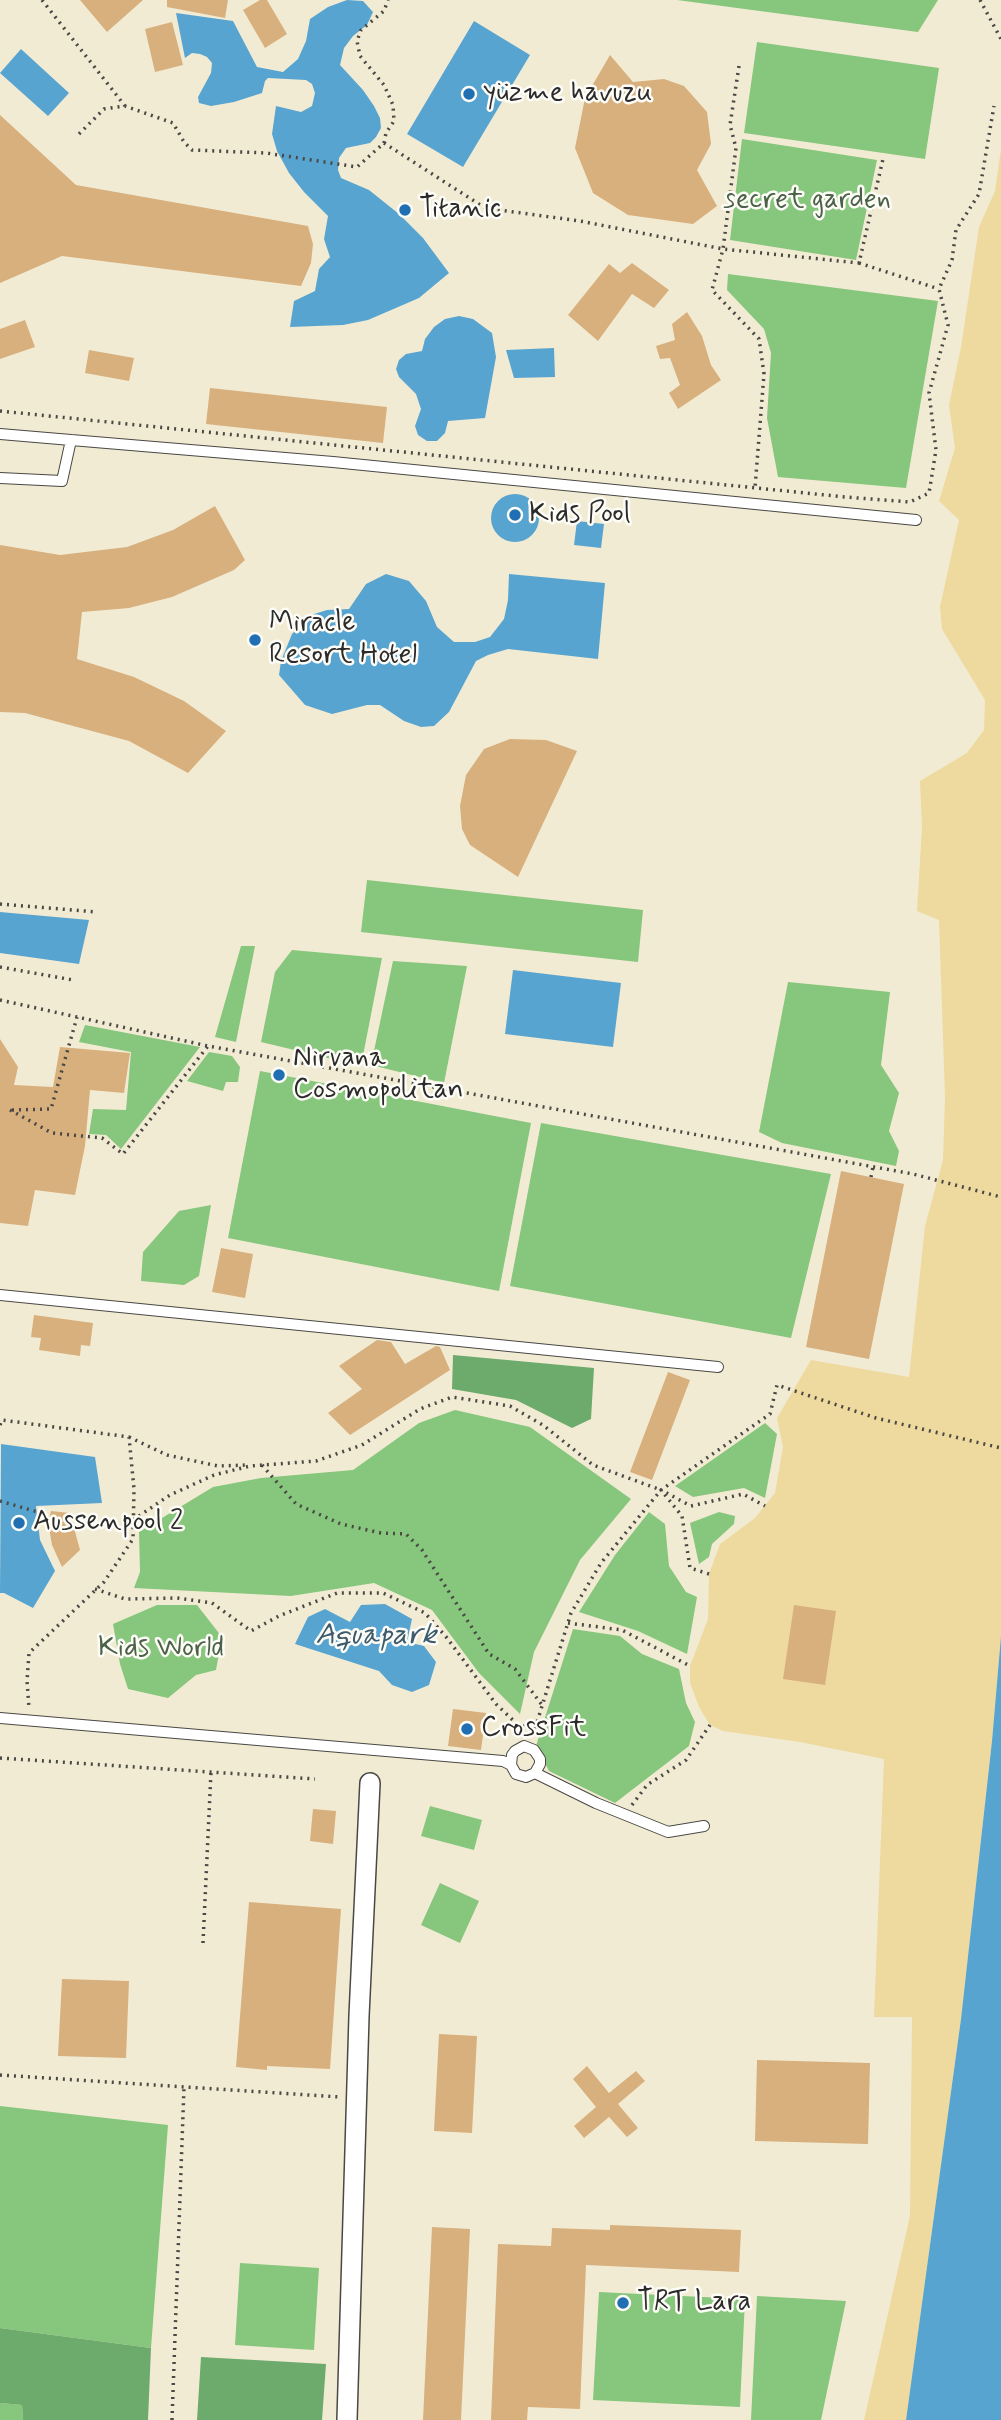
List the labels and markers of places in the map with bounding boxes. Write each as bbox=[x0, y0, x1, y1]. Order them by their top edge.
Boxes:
place label: yüzme havuzu bbox=[483, 77, 652, 111]
marker: yüzme havuzu bbox=[461, 86, 477, 102]
place label: Titanic bbox=[419, 193, 502, 227]
marker: Titanic bbox=[397, 202, 413, 218]
place label: Kids Pool bbox=[529, 498, 631, 532]
marker: Kids Pool bbox=[507, 507, 523, 523]
place label: Miracle Resort Hotel bbox=[269, 607, 417, 673]
marker: Miracle Resort Hotel bbox=[247, 632, 263, 648]
place label: Nirvana Cosmopolitan bbox=[293, 1042, 464, 1108]
marker: Nirvana Cosmopolitan bbox=[271, 1067, 287, 1083]
place label: Aussenpool 2 bbox=[33, 1506, 184, 1540]
marker: Aussenpool 2 bbox=[11, 1515, 27, 1531]
place label: CrossFit bbox=[481, 1712, 586, 1746]
marker: CrossFit bbox=[459, 1721, 475, 1737]
place label: TRT Lara bbox=[637, 2286, 751, 2320]
marker: TRT Lara bbox=[615, 2295, 631, 2311]

